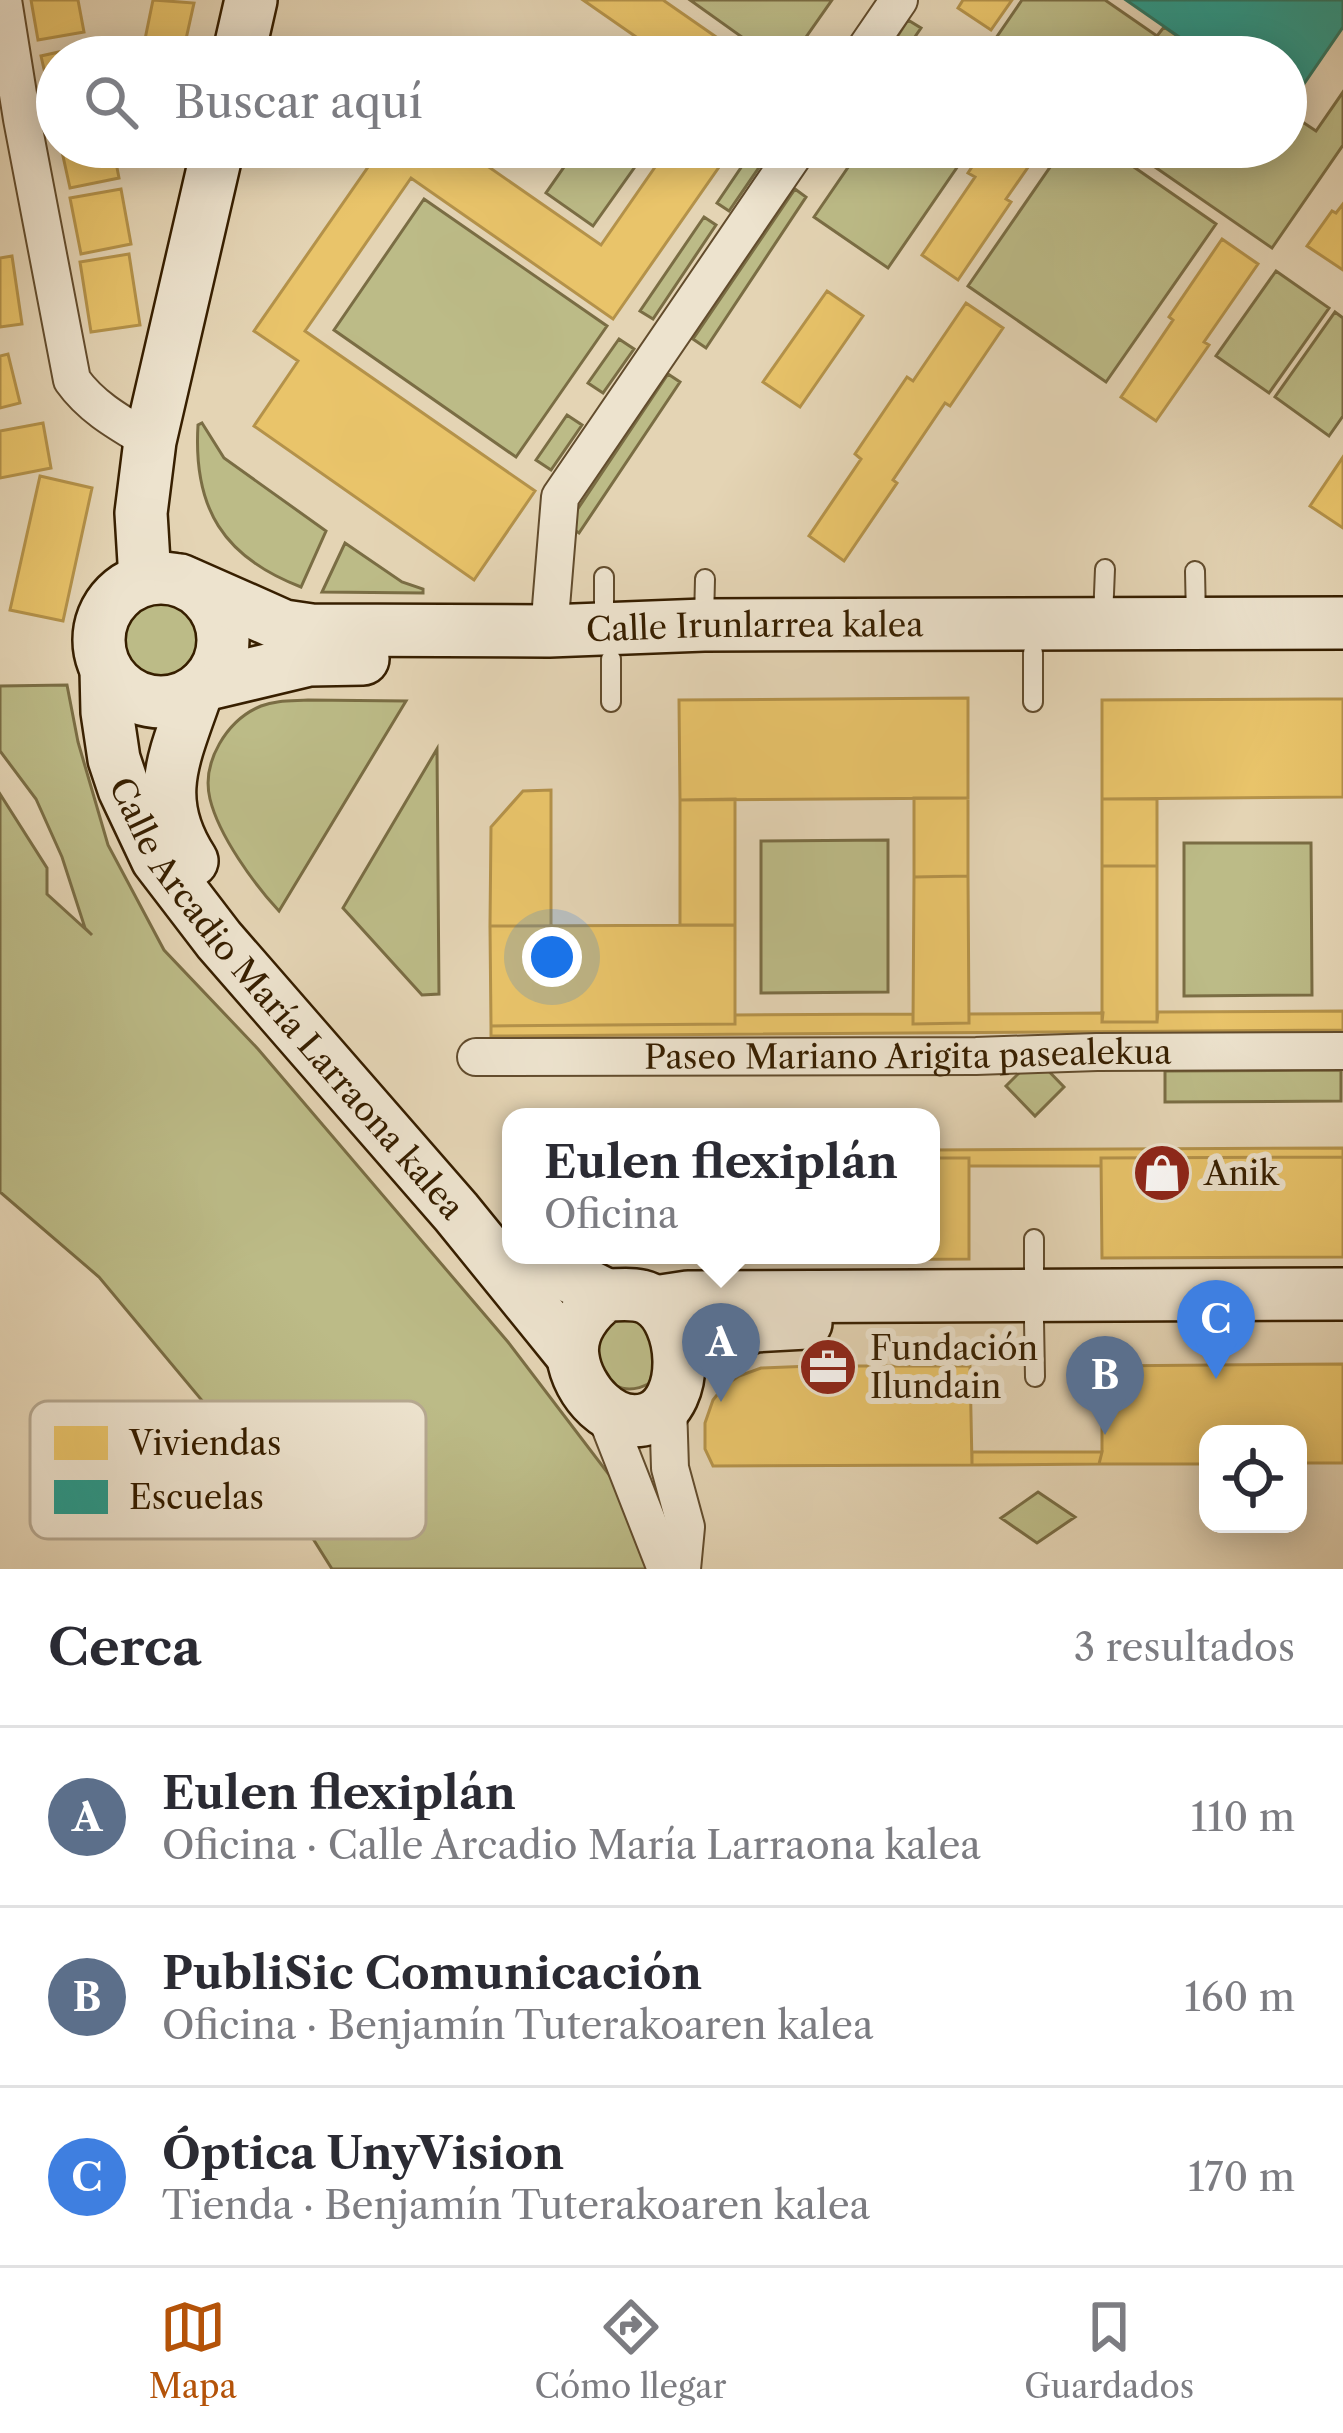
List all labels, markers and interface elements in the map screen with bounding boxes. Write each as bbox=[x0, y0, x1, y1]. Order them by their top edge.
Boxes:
search box bbox=[36, 36, 1307, 168]
icon: search bbox=[78, 69, 144, 135]
text: Buscar aquí bbox=[174, 74, 423, 130]
street label: Calle Irunlarrea kalea bbox=[585, 604, 924, 650]
street label: Calle Arcadio María Larraona kalea bbox=[101, 771, 473, 1228]
your location bbox=[522, 927, 582, 987]
street label: Paseo Mariano Arigita pasealekua bbox=[644, 1031, 1172, 1077]
popup bbox=[502, 1108, 940, 1264]
text: Eulen flexiplán bbox=[544, 1134, 898, 1190]
shop icon: Anik bbox=[1131, 1142, 1193, 1204]
place label: Anik bbox=[1203, 1153, 1280, 1194]
text: Oficina bbox=[544, 1190, 678, 1238]
pin: C bbox=[1177, 1280, 1255, 1379]
pin: A bbox=[682, 1303, 760, 1402]
place label: Fundación Ilundain bbox=[870, 1328, 1038, 1407]
office icon: Fundación Ilundain bbox=[797, 1336, 859, 1398]
pin: B bbox=[1066, 1336, 1144, 1435]
legend bbox=[30, 1401, 426, 1539]
text: Viviendas bbox=[128, 1423, 281, 1464]
map controls bbox=[1199, 1425, 1307, 1533]
button: locate bbox=[1199, 1425, 1307, 1533]
text: Escuelas bbox=[129, 1477, 264, 1518]
text: Cerca bbox=[48, 1616, 202, 1678]
text: 3 resultados bbox=[1074, 1623, 1295, 1671]
text: Eulen flexiplán bbox=[162, 1765, 516, 1821]
text: A bbox=[72, 1793, 102, 1841]
text: 110 m bbox=[1191, 1793, 1295, 1841]
text: Oficina · Calle Arcadio María Larraona kalea bbox=[162, 1821, 981, 1869]
text: PubliSic Comunicación bbox=[162, 1945, 702, 2001]
text: B bbox=[73, 1973, 102, 2021]
text: 160 m bbox=[1184, 1973, 1295, 2021]
text: Oficina · Benjamín Tuterakoaren kalea bbox=[162, 2001, 873, 2049]
text: Óptica UnyVision bbox=[162, 2125, 564, 2181]
text: C bbox=[71, 2153, 103, 2201]
text: 170 m bbox=[1188, 2153, 1295, 2201]
text: Tienda · Benjamín Tuterakoaren kalea bbox=[162, 2181, 870, 2229]
tab: Mapa bbox=[149, 2294, 237, 2407]
tab: Cómo llegar bbox=[535, 2294, 727, 2407]
tab: Guardados bbox=[1024, 2294, 1194, 2407]

